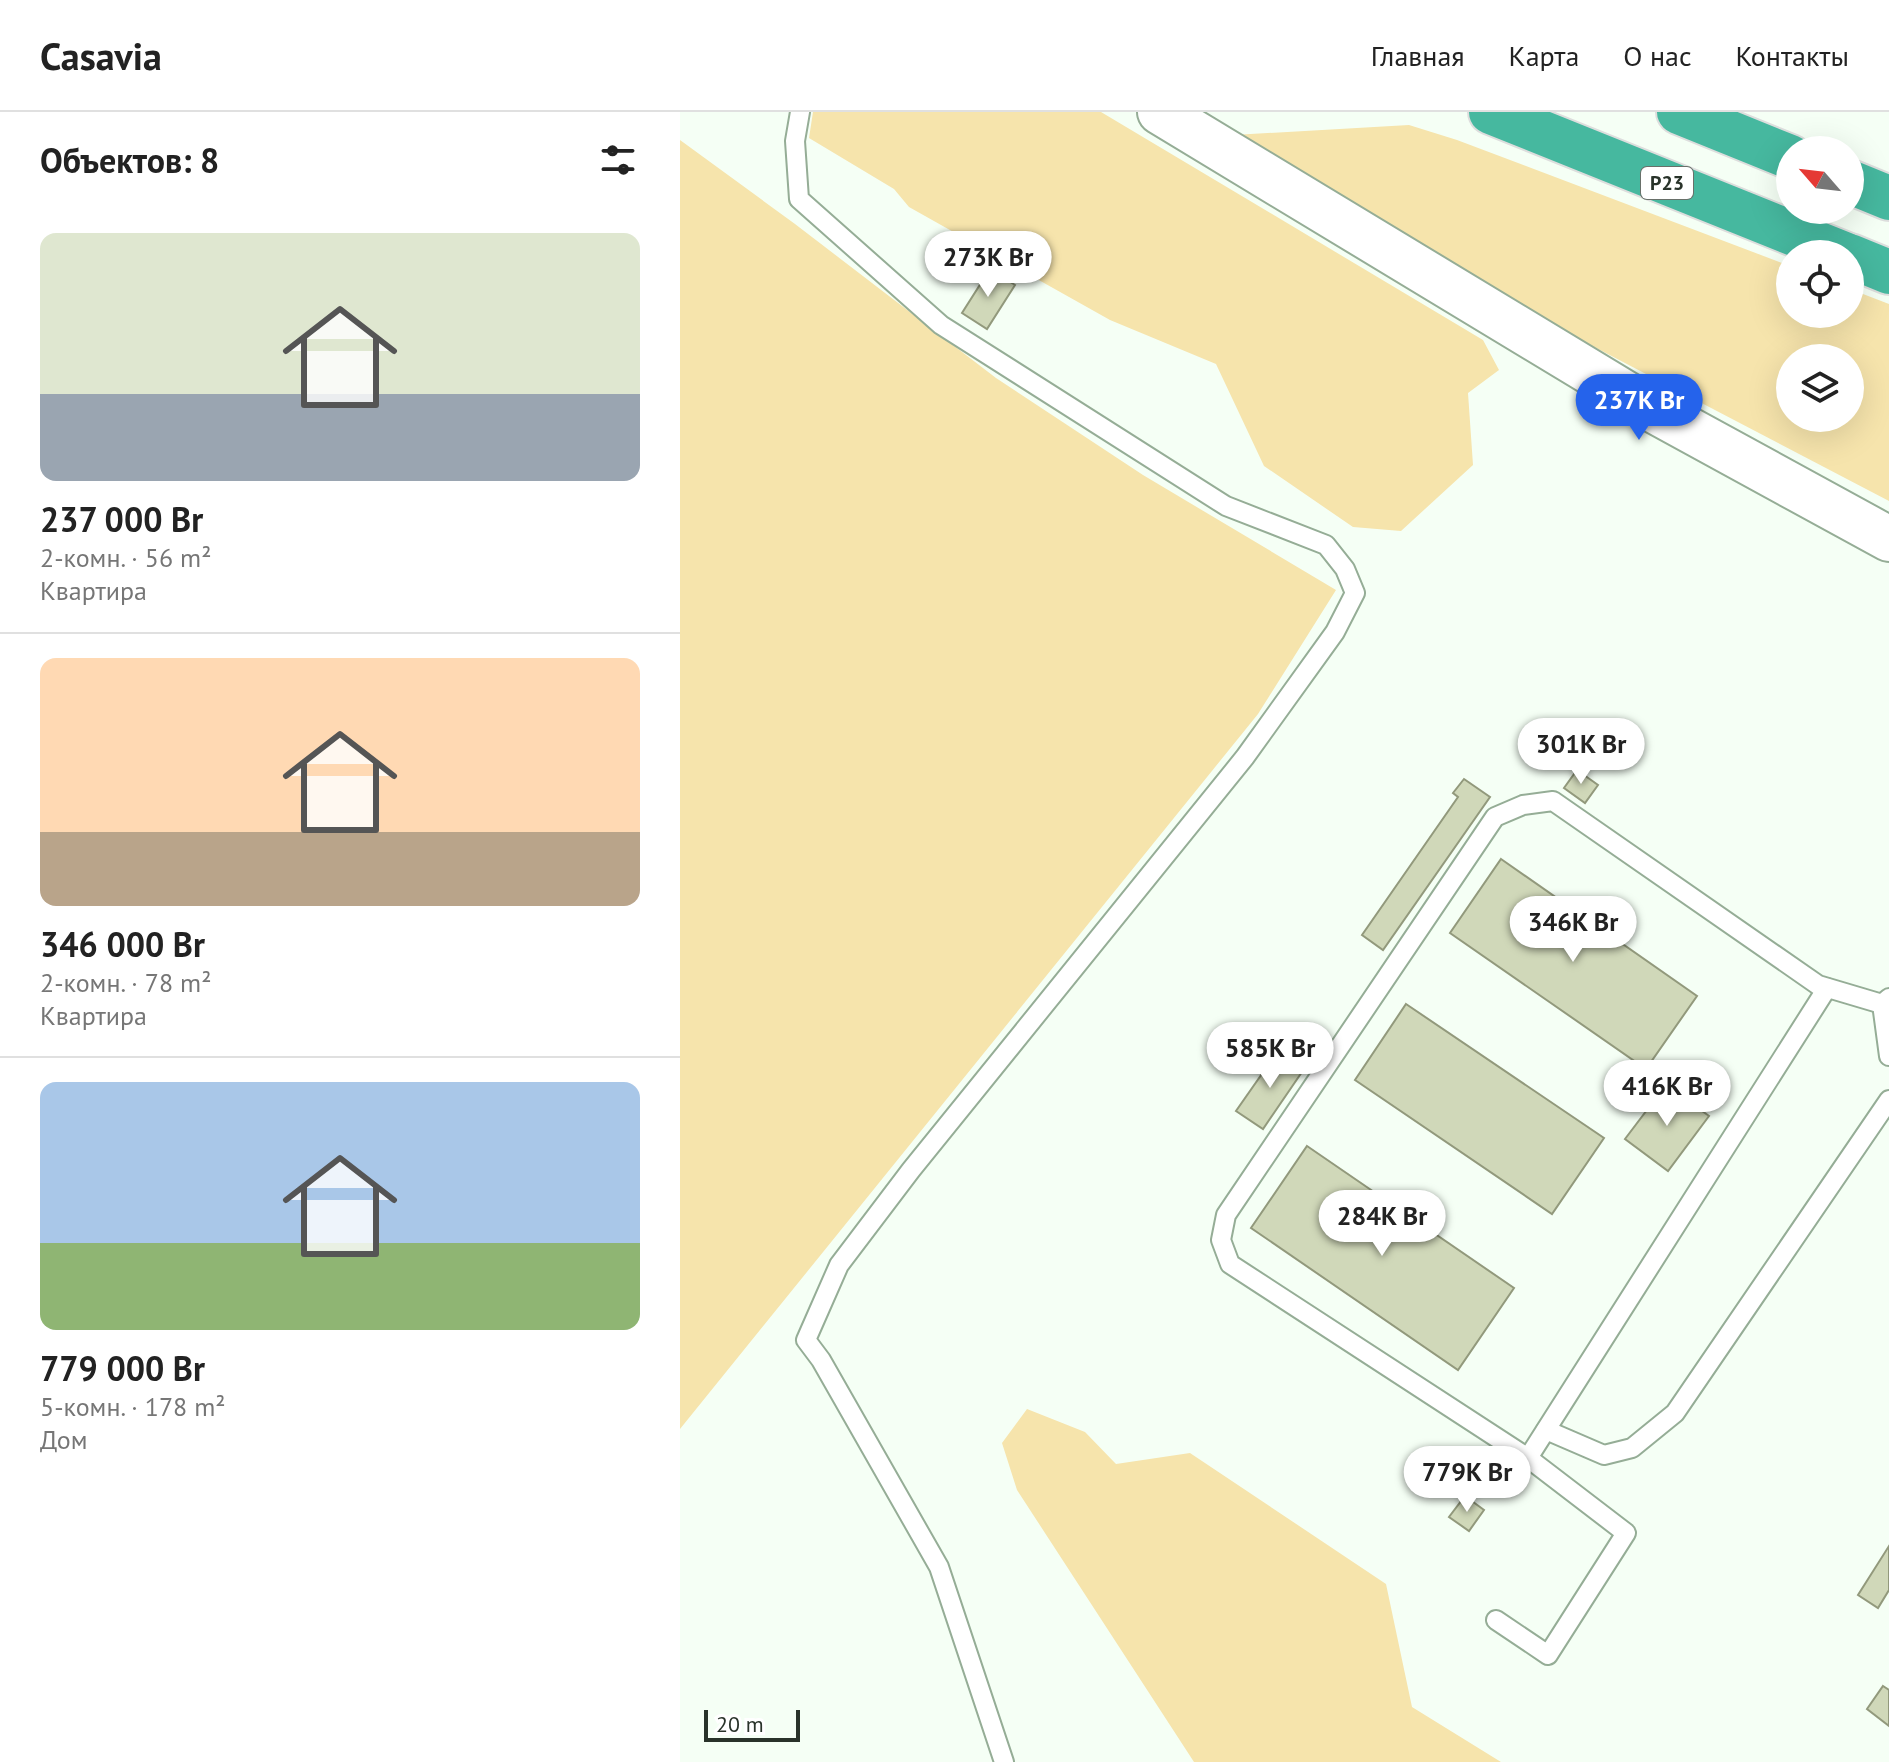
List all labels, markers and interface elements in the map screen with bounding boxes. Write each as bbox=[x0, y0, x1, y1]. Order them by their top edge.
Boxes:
text: Casavia bbox=[40, 31, 162, 80]
text: Главная bbox=[1371, 37, 1465, 74]
text: Карта bbox=[1509, 37, 1579, 74]
text: О нас bbox=[1623, 37, 1692, 74]
text: Контакты bbox=[1736, 37, 1849, 74]
north arrow bbox=[1776, 136, 1864, 224]
map controls bbox=[1776, 136, 1864, 432]
text: Объектов: 8 bbox=[40, 138, 219, 182]
icon: filters bbox=[596, 138, 640, 182]
road number: Р23 bbox=[1641, 167, 1693, 199]
pin: 273K Br bbox=[914, 231, 1062, 299]
text: 273K Br bbox=[943, 240, 1033, 273]
button: locate bbox=[1776, 240, 1864, 328]
icon: home bbox=[268, 285, 412, 429]
button: layers bbox=[1776, 344, 1864, 432]
pin: 237K Br bbox=[1565, 374, 1713, 442]
text: 237K Br bbox=[1594, 383, 1684, 416]
text: 237 000 Br bbox=[40, 497, 203, 541]
text: 2-комн. · 56 m² bbox=[40, 541, 211, 574]
text: Квартира bbox=[40, 574, 147, 607]
icon: home bbox=[268, 710, 412, 854]
pin: 301K Br bbox=[1507, 718, 1655, 786]
text: 301K Br bbox=[1536, 727, 1626, 760]
pin: 346K Br bbox=[1499, 896, 1647, 964]
text: 346K Br bbox=[1528, 905, 1618, 938]
text: 346 000 Br bbox=[40, 922, 205, 966]
text: 2-комн. · 78 m² bbox=[40, 966, 211, 999]
text: Квартира bbox=[40, 999, 147, 1032]
pin: 585K Br bbox=[1196, 1022, 1344, 1090]
text: 585K Br bbox=[1225, 1031, 1315, 1064]
pin: 416K Br bbox=[1593, 1060, 1741, 1128]
text: 416K Br bbox=[1622, 1069, 1712, 1102]
icon: home bbox=[268, 1134, 412, 1278]
pin: 284K Br bbox=[1308, 1190, 1456, 1258]
text: 284K Br bbox=[1337, 1199, 1427, 1232]
text: 779 000 Br bbox=[40, 1346, 205, 1390]
text: 5-комн. · 178 m² bbox=[40, 1390, 226, 1423]
text: Дом bbox=[40, 1423, 88, 1456]
pin: 779K Br bbox=[1393, 1446, 1541, 1514]
text: 779K Br bbox=[1422, 1455, 1512, 1488]
scale bar bbox=[704, 1706, 800, 1742]
text: 20 m bbox=[716, 1710, 764, 1738]

